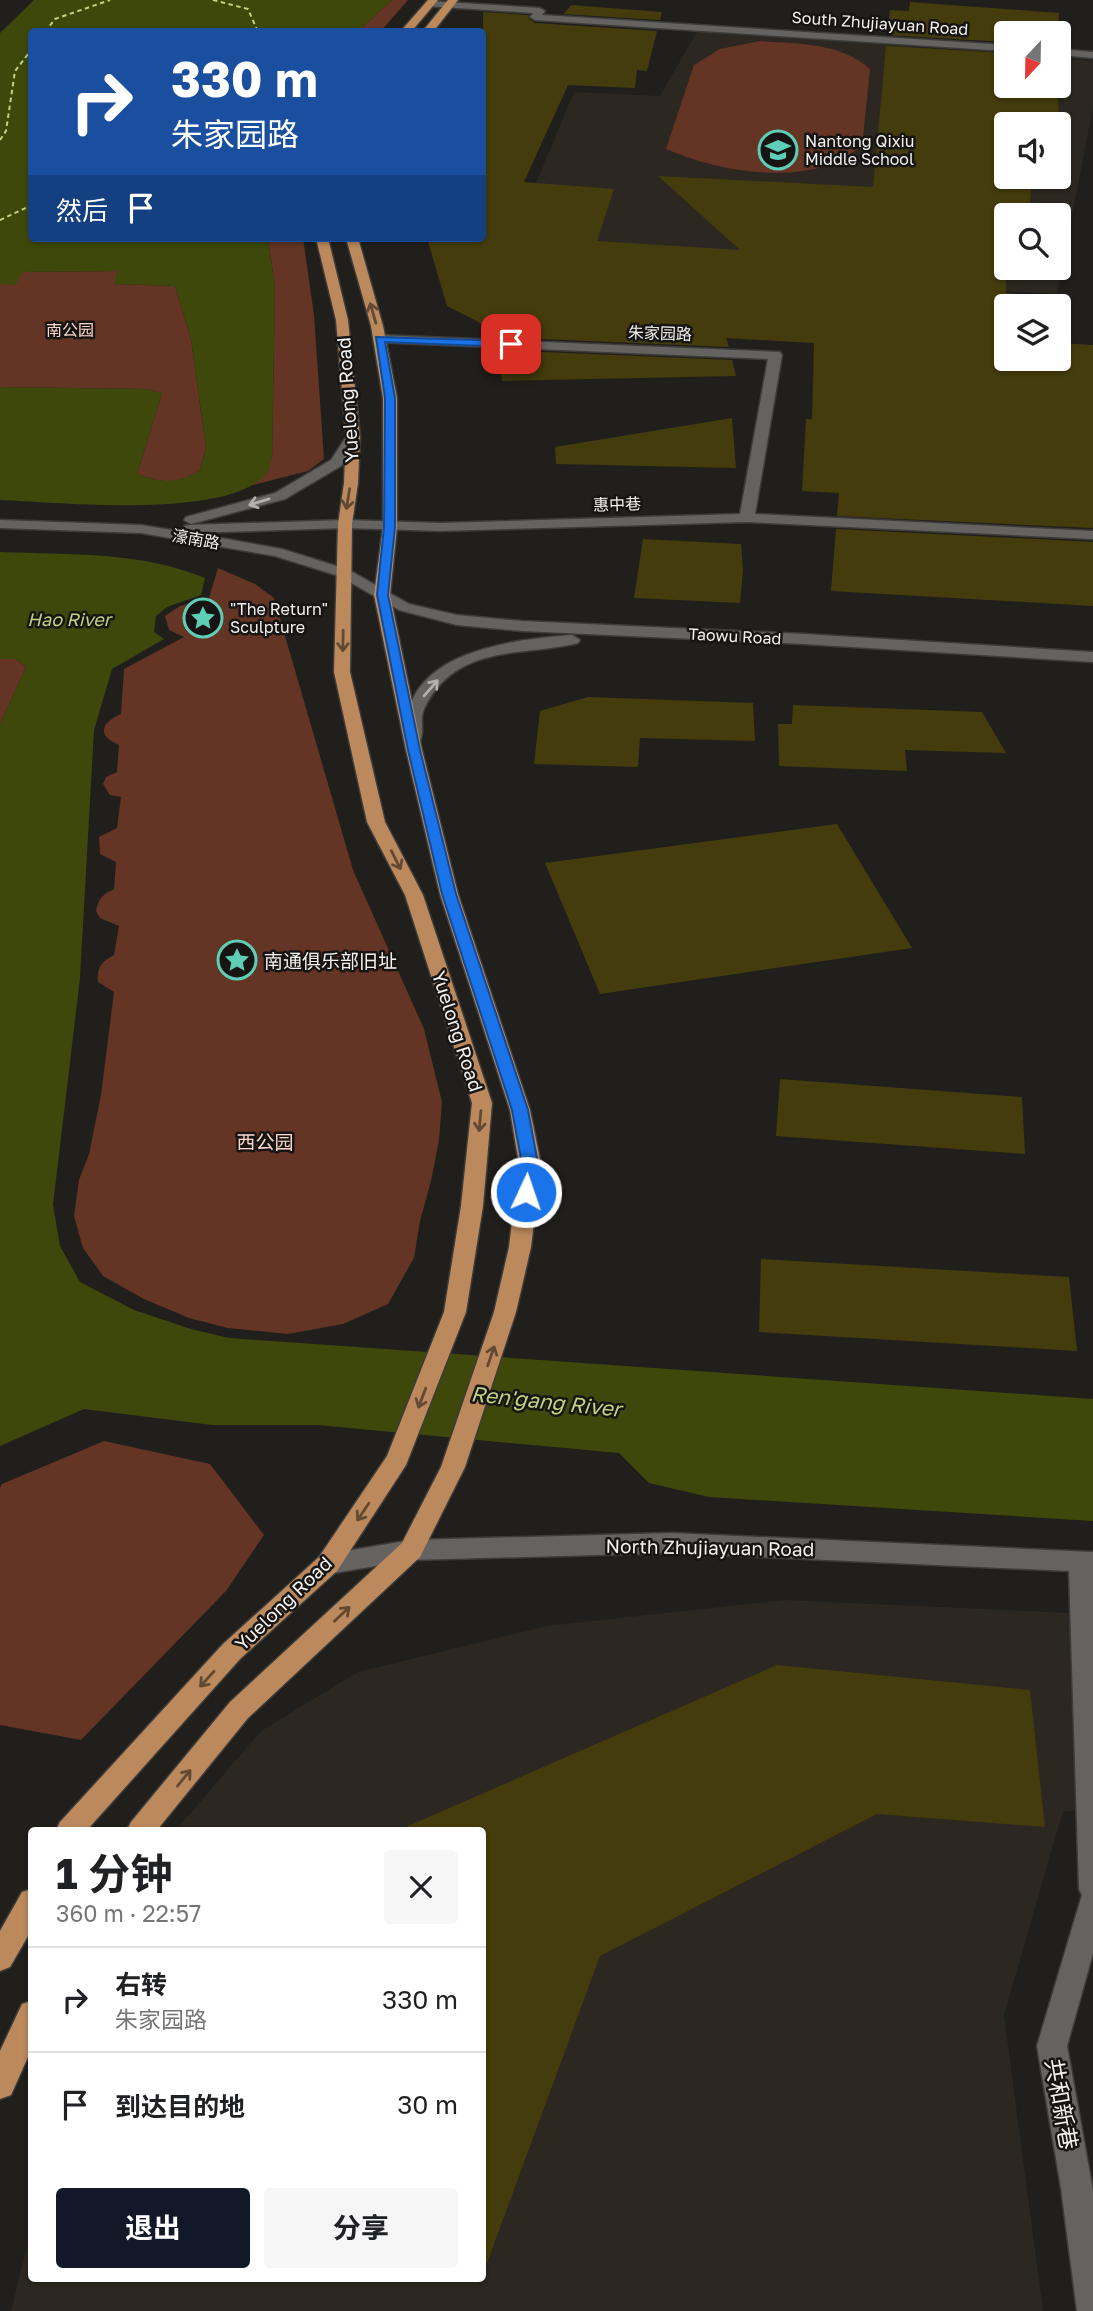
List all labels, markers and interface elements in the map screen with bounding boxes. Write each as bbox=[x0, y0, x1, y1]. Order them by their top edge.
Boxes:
street label: South Zhujiayuan Road bbox=[791, 7, 969, 39]
north arrow bbox=[994, 21, 1071, 98]
map controls bbox=[994, 21, 1071, 371]
text: 330 m bbox=[171, 49, 318, 108]
icon: right bbox=[56, 56, 147, 147]
button: sound bbox=[994, 112, 1071, 189]
text: 朱家园路 bbox=[171, 115, 299, 153]
school or university icon: Nantong Qixiu Middle School bbox=[757, 129, 799, 171]
place label: Nantong Qixiu Middle School bbox=[805, 131, 914, 169]
icon: arrive bbox=[122, 189, 160, 227]
text: 然后 bbox=[56, 195, 108, 226]
button: search bbox=[994, 203, 1071, 280]
button: layers bbox=[994, 294, 1071, 371]
one-way arrow bbox=[366, 302, 379, 324]
pin bbox=[481, 314, 541, 374]
park label: 南公园 bbox=[46, 320, 94, 340]
street label: 朱家园路 bbox=[628, 322, 692, 344]
icon: arrive bbox=[492, 325, 530, 363]
street label: Yuelong Road bbox=[331, 337, 363, 463]
one-way arrow bbox=[342, 487, 355, 510]
street label: 惠中巷 bbox=[593, 493, 641, 515]
one-way arrow bbox=[249, 497, 271, 510]
street label: 濠南路 bbox=[171, 525, 221, 553]
place icon: "The Return" Sculpture bbox=[182, 597, 224, 639]
place label: "The Return" Sculpture bbox=[230, 599, 328, 637]
water label: Hao River bbox=[27, 608, 114, 630]
street label: Taowu Road bbox=[688, 624, 782, 648]
one-way arrow bbox=[336, 629, 349, 652]
one-way arrow bbox=[423, 679, 439, 697]
one-way arrow bbox=[390, 849, 404, 870]
place icon: 南通俱乐部旧址 bbox=[216, 939, 258, 981]
place label: 南通俱乐部旧址 bbox=[264, 949, 397, 972]
street label: Yuelong Road bbox=[428, 968, 488, 1094]
one-way arrow bbox=[473, 1110, 486, 1132]
park label: 西公园 bbox=[236, 1130, 294, 1153]
position arrow bbox=[489, 1155, 563, 1229]
one-way arrow bbox=[486, 1345, 498, 1367]
water label: Ren'gang River bbox=[470, 1380, 625, 1422]
one-way arrow bbox=[414, 1387, 427, 1409]
one-way arrow bbox=[356, 1501, 370, 1521]
street label: North Zhujiayuan Road bbox=[605, 1534, 815, 1560]
street label: Yuelong Road bbox=[230, 1551, 336, 1655]
one-way arrow bbox=[333, 1606, 350, 1623]
one-way arrow bbox=[199, 1669, 215, 1687]
one-way arrow bbox=[176, 1769, 192, 1787]
text: 1 分钟 bbox=[56, 1848, 172, 1898]
button: close bbox=[384, 1850, 458, 1924]
text: 360 m · 22:57 bbox=[56, 1899, 201, 1927]
text: 右转 bbox=[115, 1969, 167, 2000]
icon: right bbox=[56, 1981, 94, 2019]
text: 330 m bbox=[382, 1984, 458, 2015]
text: 朱家园路 bbox=[115, 2005, 207, 2033]
street label: 共和新巷 bbox=[1040, 2056, 1084, 2152]
icon: arrive bbox=[56, 2086, 94, 2124]
text: 30 m bbox=[397, 2089, 458, 2120]
text: 到达目的地 bbox=[115, 2091, 245, 2122]
button: 退出 bbox=[56, 2188, 250, 2268]
button: 分享 bbox=[264, 2188, 458, 2268]

